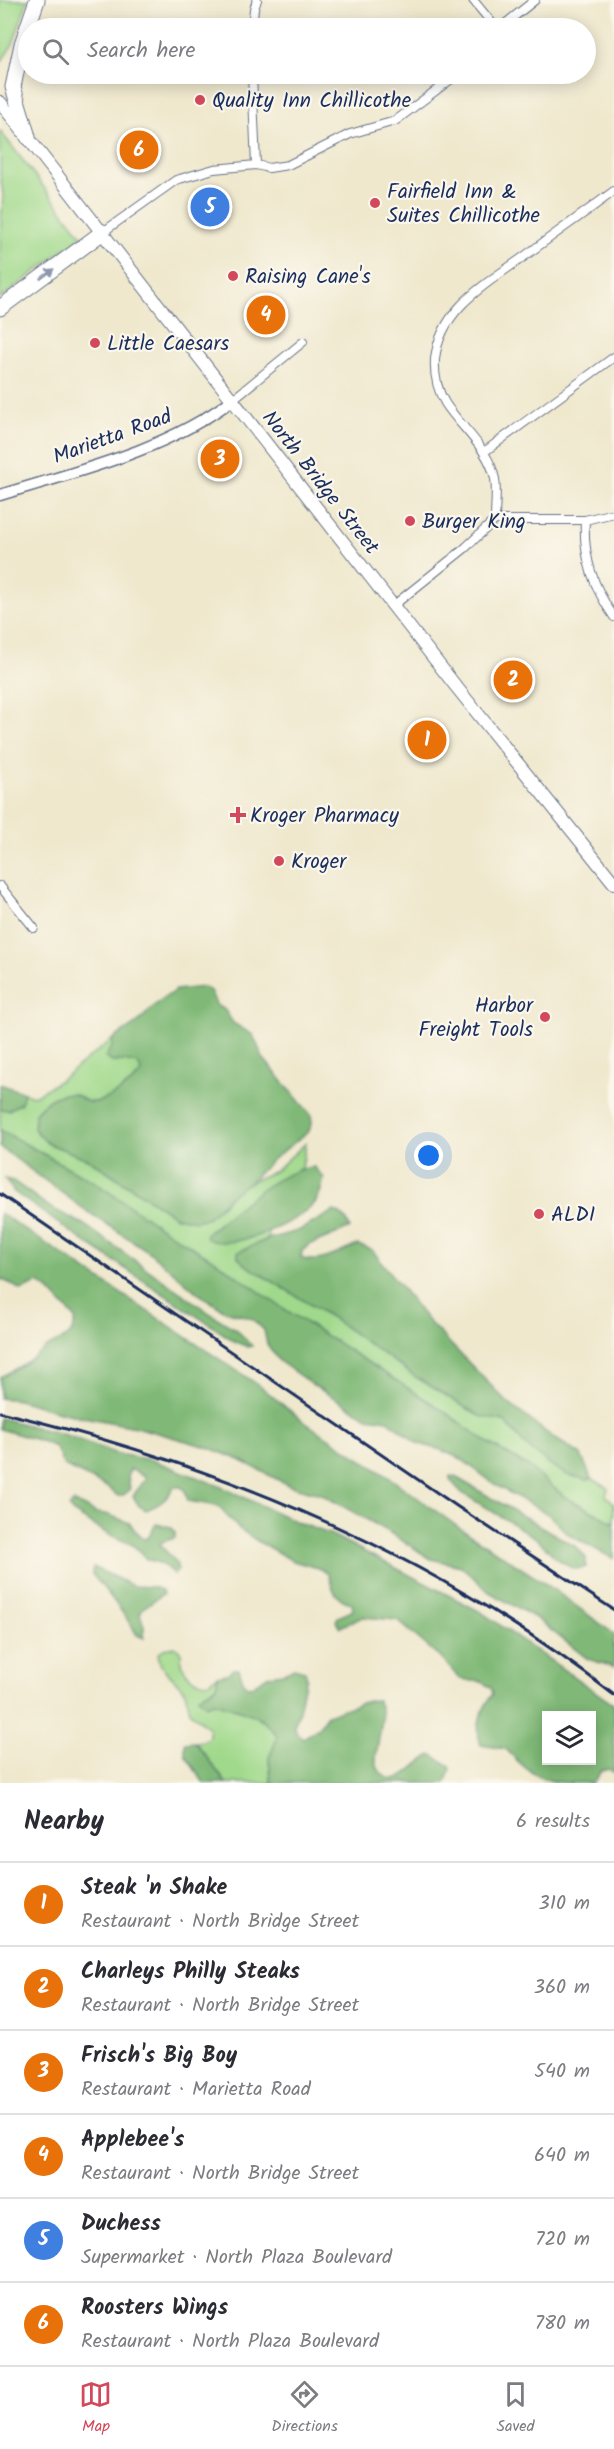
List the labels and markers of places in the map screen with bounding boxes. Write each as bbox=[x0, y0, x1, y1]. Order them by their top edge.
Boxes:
place label: Quality Inn Chillicothe bbox=[212, 85, 412, 118]
marker: Quality Inn Chillicothe bbox=[193, 93, 207, 107]
pin: 6 bbox=[120, 128, 158, 172]
place label: Fairfield Inn & Suites Chillicothe bbox=[387, 176, 541, 233]
pin: 5 bbox=[190, 184, 230, 230]
marker: Fairfield Inn & Suites Chillicothe bbox=[368, 196, 382, 210]
place label: Raising Cane's bbox=[245, 261, 371, 294]
marker: Raising Cane's bbox=[226, 269, 240, 283]
pin: 4 bbox=[246, 292, 286, 338]
place label: Little Caesars bbox=[107, 328, 229, 361]
marker: Little Caesars bbox=[88, 336, 102, 350]
pin: 3 bbox=[200, 436, 240, 482]
place label: Burger King bbox=[422, 506, 526, 539]
marker: Burger King bbox=[403, 514, 417, 528]
pin: 2 bbox=[494, 658, 532, 702]
pin: 1 bbox=[408, 718, 446, 762]
place label: Kroger Pharmacy bbox=[250, 800, 399, 833]
marker: Kroger Pharmacy bbox=[231, 808, 245, 822]
place label: Kroger bbox=[291, 846, 347, 879]
marker: Kroger bbox=[272, 854, 286, 868]
place label: Harbor Freight Tools bbox=[418, 990, 534, 1047]
marker: Harbor Freight Tools bbox=[538, 1010, 552, 1024]
place label: ALDI bbox=[551, 1199, 595, 1232]
marker: ALDI bbox=[532, 1207, 546, 1221]

